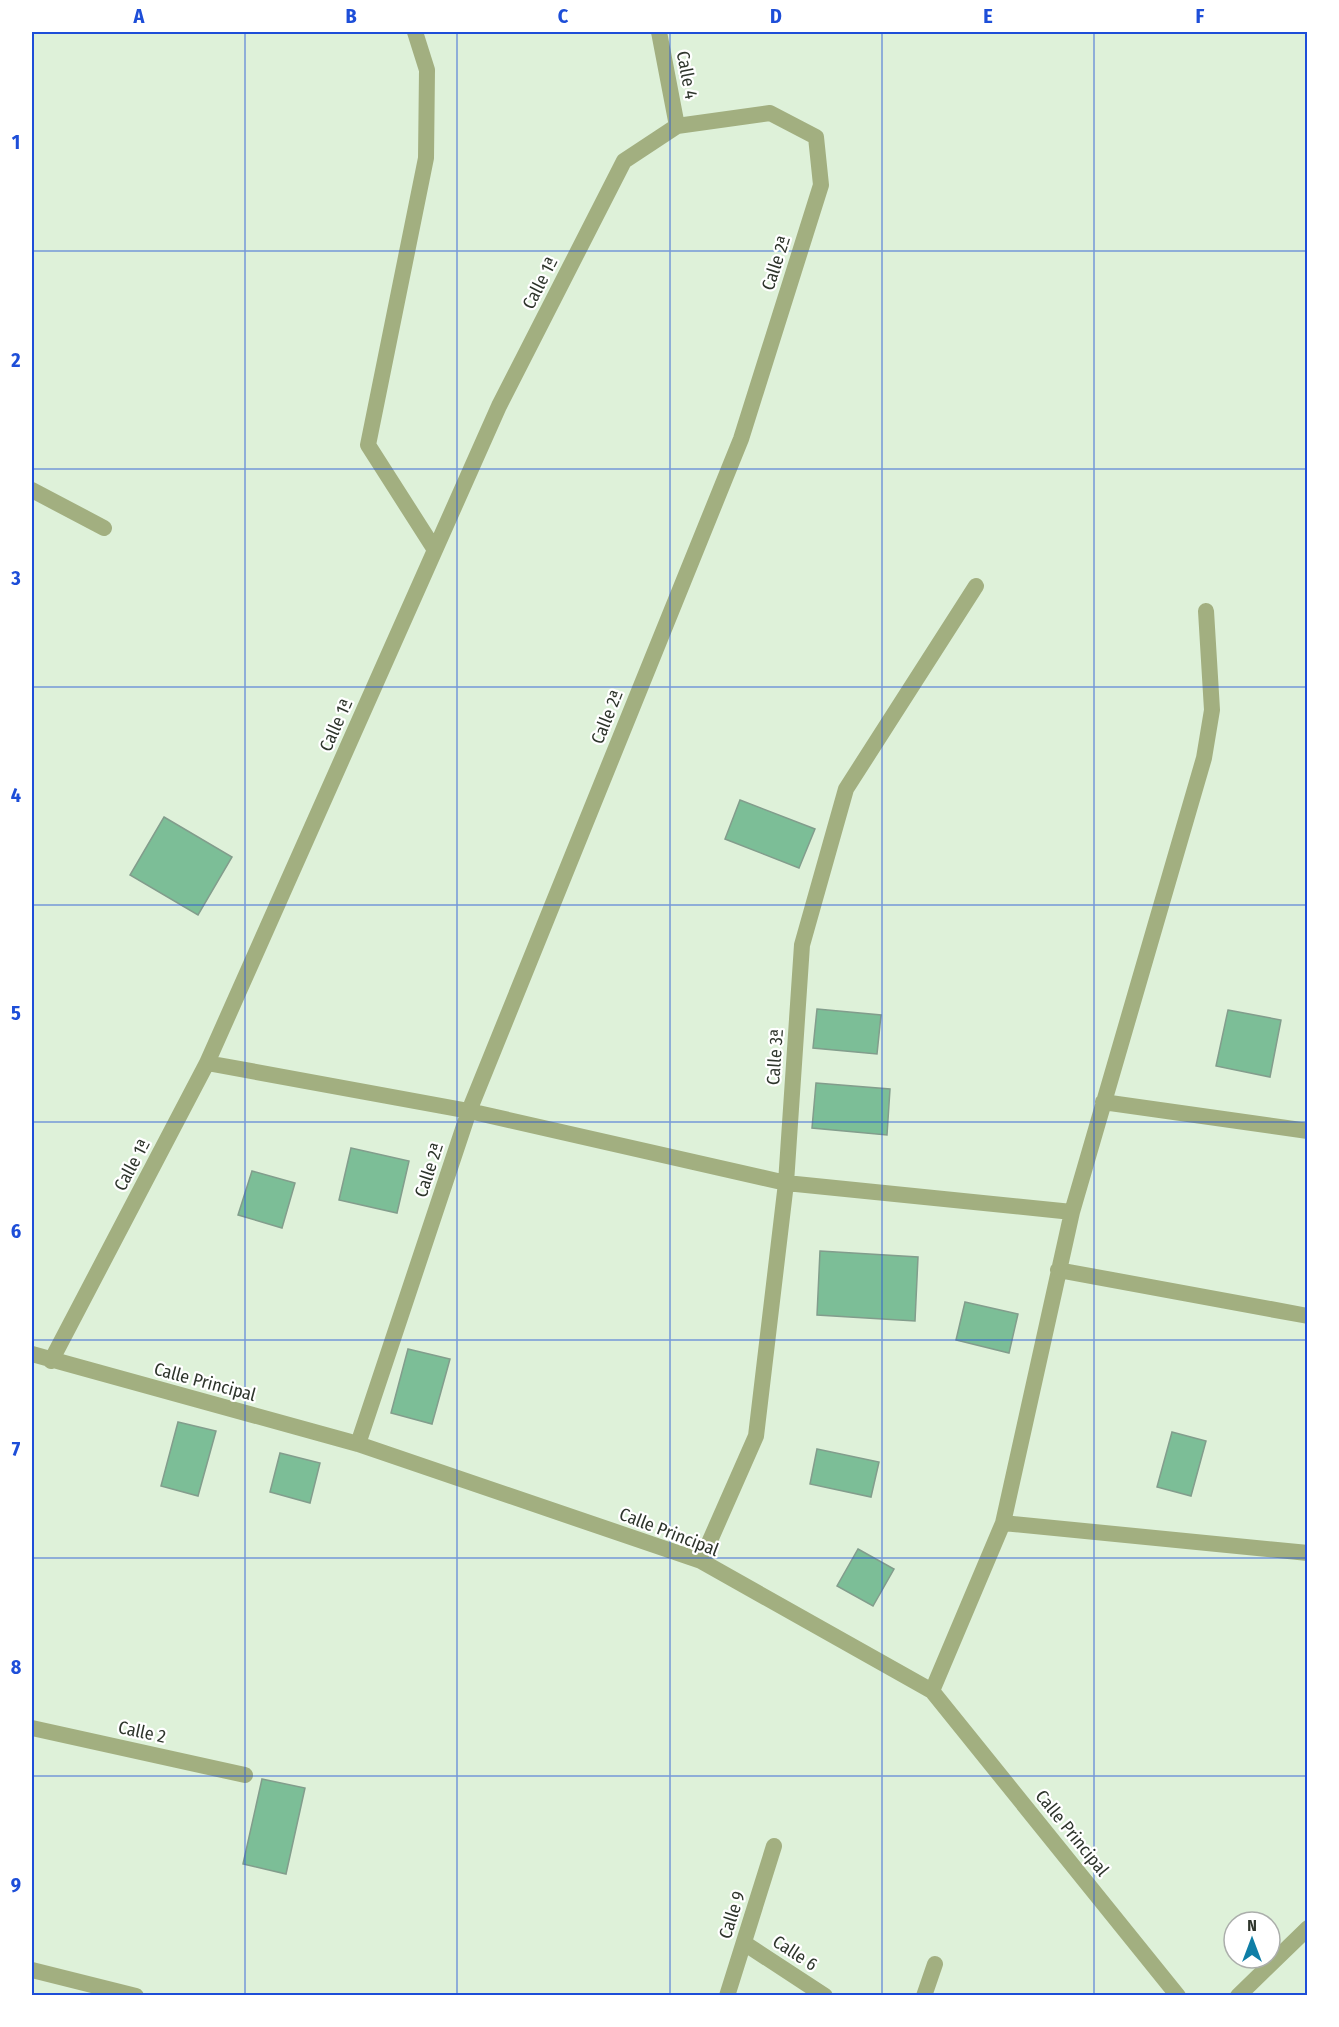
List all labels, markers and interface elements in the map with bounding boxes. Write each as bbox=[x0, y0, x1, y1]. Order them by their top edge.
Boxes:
text: A bbox=[133, 4, 146, 28]
text: B bbox=[345, 4, 357, 28]
text: C bbox=[558, 4, 569, 28]
text: D bbox=[770, 4, 782, 28]
text: E bbox=[983, 4, 993, 28]
text: F bbox=[1196, 4, 1205, 28]
street label: Calle 4 bbox=[672, 49, 703, 101]
text: 1 bbox=[12, 130, 20, 154]
street label: Calle 2ª bbox=[757, 233, 795, 293]
street label: Calle 1ª bbox=[518, 253, 562, 313]
text: 2 bbox=[10, 348, 21, 372]
text: 3 bbox=[10, 566, 21, 590]
street label: Calle 2ª bbox=[586, 687, 628, 747]
street label: Calle 1ª bbox=[315, 695, 357, 755]
text: 4 bbox=[11, 783, 21, 807]
text: 5 bbox=[11, 1001, 21, 1025]
street label: Calle 3ª bbox=[762, 1028, 788, 1086]
street label: Calle 1ª bbox=[109, 1135, 155, 1195]
street label: Calle 2ª bbox=[410, 1140, 448, 1200]
text: 6 bbox=[11, 1219, 21, 1243]
street label: Calle Principal bbox=[152, 1358, 259, 1406]
text: 7 bbox=[12, 1437, 21, 1461]
street label: Calle Principal bbox=[616, 1503, 722, 1561]
text: 8 bbox=[11, 1655, 22, 1679]
street label: Calle 2 bbox=[116, 1716, 168, 1748]
street label: Calle Principal bbox=[1031, 1785, 1114, 1881]
text: 9 bbox=[11, 1873, 21, 1897]
street label: Calle 9 bbox=[714, 1888, 750, 1942]
north arrow bbox=[1222, 1910, 1282, 1970]
text: N bbox=[1247, 1916, 1257, 1935]
street label: Calle 6 bbox=[768, 1930, 822, 1976]

